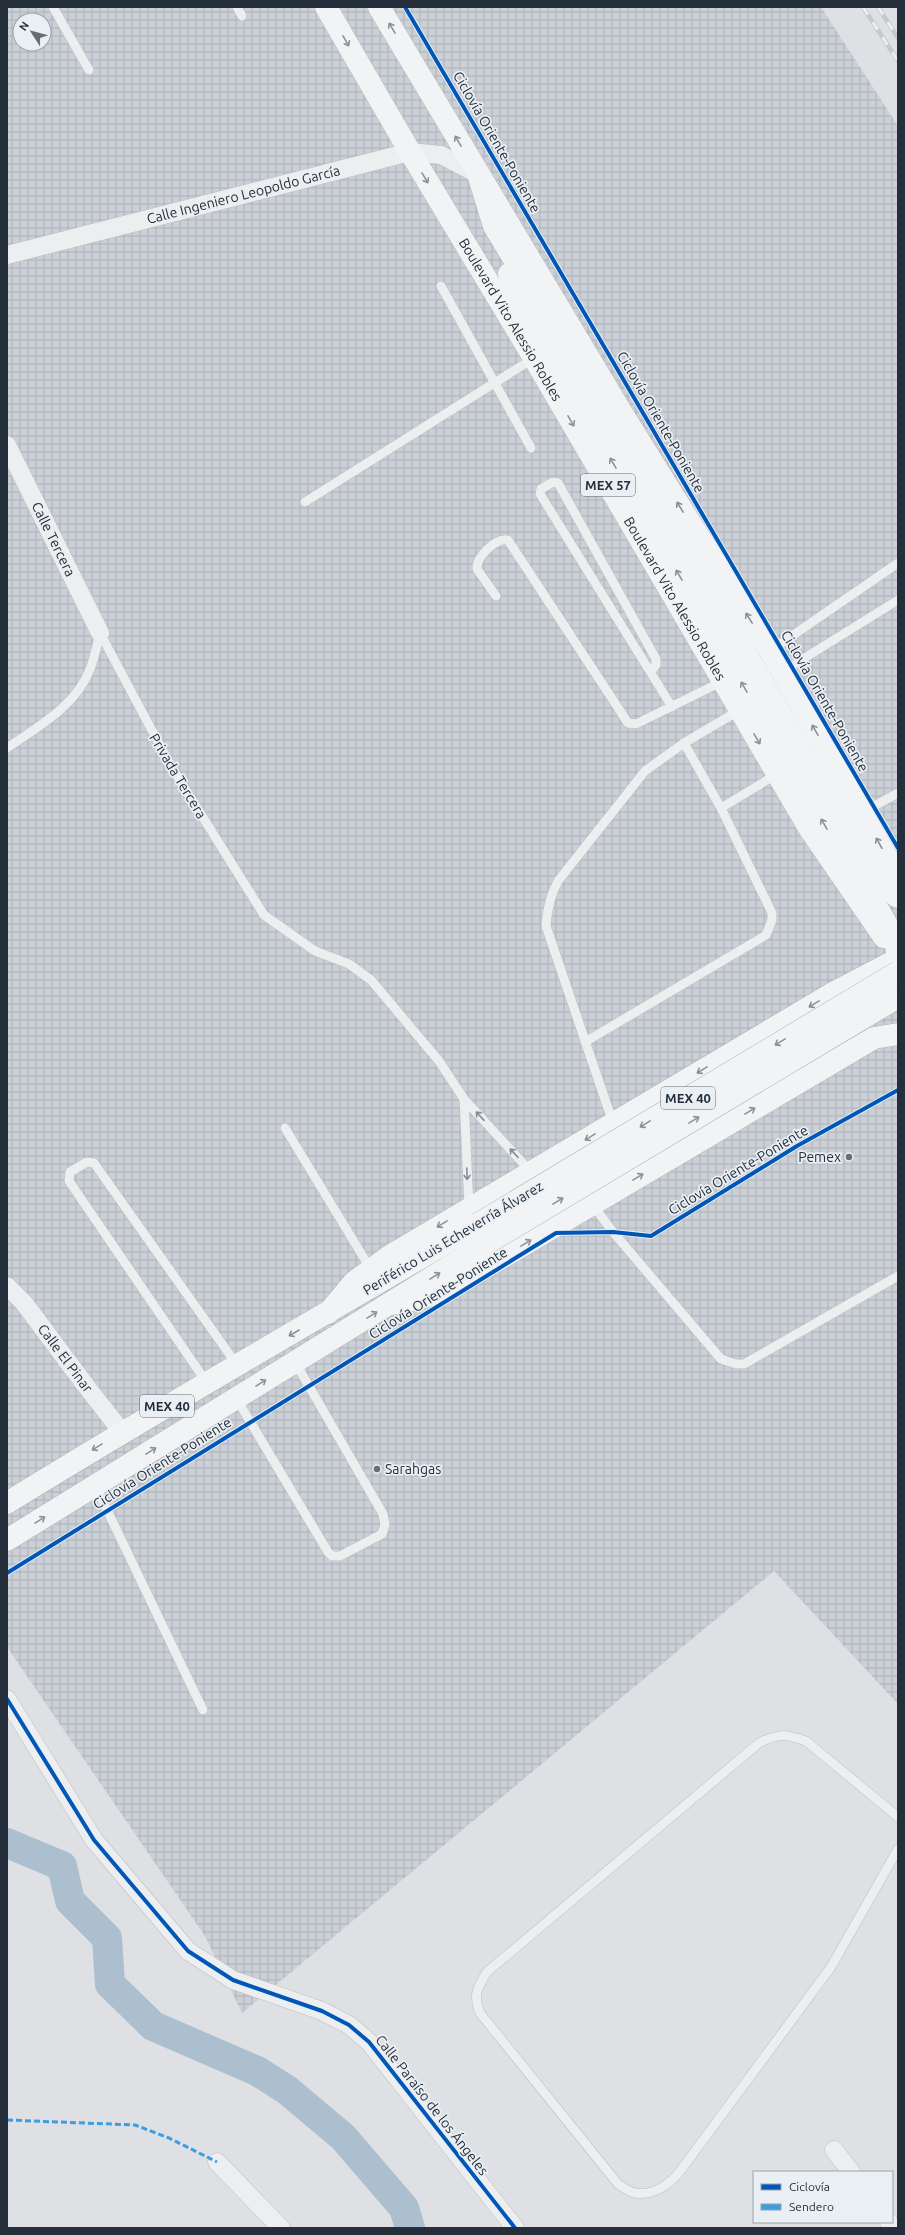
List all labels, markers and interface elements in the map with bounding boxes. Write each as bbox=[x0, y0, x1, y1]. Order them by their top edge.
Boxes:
north arrow bbox=[12, 12, 52, 52]
text: N bbox=[17, 19, 31, 33]
one-way arrow bbox=[388, 23, 396, 34]
one-way arrow bbox=[342, 35, 350, 47]
street label: Ciclovía Oriente-Poniente bbox=[450, 69, 544, 215]
one-way arrow bbox=[453, 135, 461, 147]
street label: Calle Ingeniero Leopoldo García bbox=[145, 162, 342, 227]
one-way arrow bbox=[421, 172, 429, 184]
street label: Boulevard Vito Alessio Robles bbox=[456, 235, 565, 404]
street label: Ciclovía Oriente-Poniente bbox=[614, 349, 708, 495]
one-way arrow bbox=[567, 415, 575, 427]
one-way arrow bbox=[609, 457, 617, 469]
road number: MEX 57 bbox=[581, 474, 635, 496]
street label: Calle Tercera bbox=[28, 499, 79, 579]
one-way arrow bbox=[676, 502, 685, 513]
street label: Boulevard Vito Alessio Robles bbox=[621, 514, 729, 684]
one-way arrow bbox=[674, 569, 682, 581]
one-way arrow bbox=[745, 613, 753, 624]
street label: Ciclovía Oriente-Poniente bbox=[778, 628, 872, 774]
one-way arrow bbox=[740, 681, 748, 693]
one-way arrow bbox=[811, 724, 819, 736]
street label: Privada Tercera bbox=[146, 731, 210, 821]
one-way arrow bbox=[753, 733, 761, 745]
one-way arrow bbox=[819, 818, 827, 830]
one-way arrow bbox=[875, 837, 883, 849]
one-way arrow bbox=[808, 1001, 820, 1009]
one-way arrow bbox=[774, 1039, 786, 1047]
one-way arrow bbox=[696, 1067, 708, 1075]
road number: MEX 40 bbox=[661, 1087, 715, 1109]
one-way arrow bbox=[744, 1106, 756, 1114]
one-way arrow bbox=[476, 1111, 485, 1121]
one-way arrow bbox=[688, 1115, 700, 1123]
one-way arrow bbox=[639, 1120, 651, 1128]
street label: Ciclovía Oriente-Poniente bbox=[665, 1122, 811, 1218]
one-way arrow bbox=[585, 1133, 597, 1141]
one-way arrow bbox=[509, 1148, 519, 1158]
place label: Pemex bbox=[798, 1149, 841, 1165]
marker: Pemex bbox=[844, 1152, 854, 1162]
one-way arrow bbox=[464, 1167, 471, 1180]
one-way arrow bbox=[632, 1172, 644, 1180]
street label: Periférico Luis Echeverría Álvarez bbox=[360, 1177, 546, 1298]
one-way arrow bbox=[552, 1196, 564, 1204]
one-way arrow bbox=[436, 1221, 448, 1229]
one-way arrow bbox=[520, 1238, 532, 1246]
street label: Ciclovía Oriente-Poniente bbox=[366, 1244, 510, 1342]
one-way arrow bbox=[429, 1271, 441, 1279]
one-way arrow bbox=[366, 1310, 378, 1318]
street label: Calle El Pinar bbox=[35, 1321, 96, 1396]
one-way arrow bbox=[288, 1329, 300, 1337]
one-way arrow bbox=[255, 1379, 266, 1387]
road number: MEX 40 bbox=[140, 1395, 194, 1417]
street label: Ciclovía Oriente-Poniente bbox=[90, 1414, 234, 1512]
one-way arrow bbox=[92, 1443, 103, 1451]
one-way arrow bbox=[145, 1447, 157, 1455]
place label: Sarahgas bbox=[385, 1461, 441, 1477]
marker: Sarahgas bbox=[372, 1464, 382, 1474]
one-way arrow bbox=[34, 1515, 46, 1523]
street label: Calle Paraíso de los Ángeles bbox=[372, 2031, 492, 2178]
legend bbox=[753, 2171, 893, 2223]
text: Ciclovía bbox=[789, 2180, 830, 2193]
text: Sendero bbox=[789, 2200, 834, 2213]

